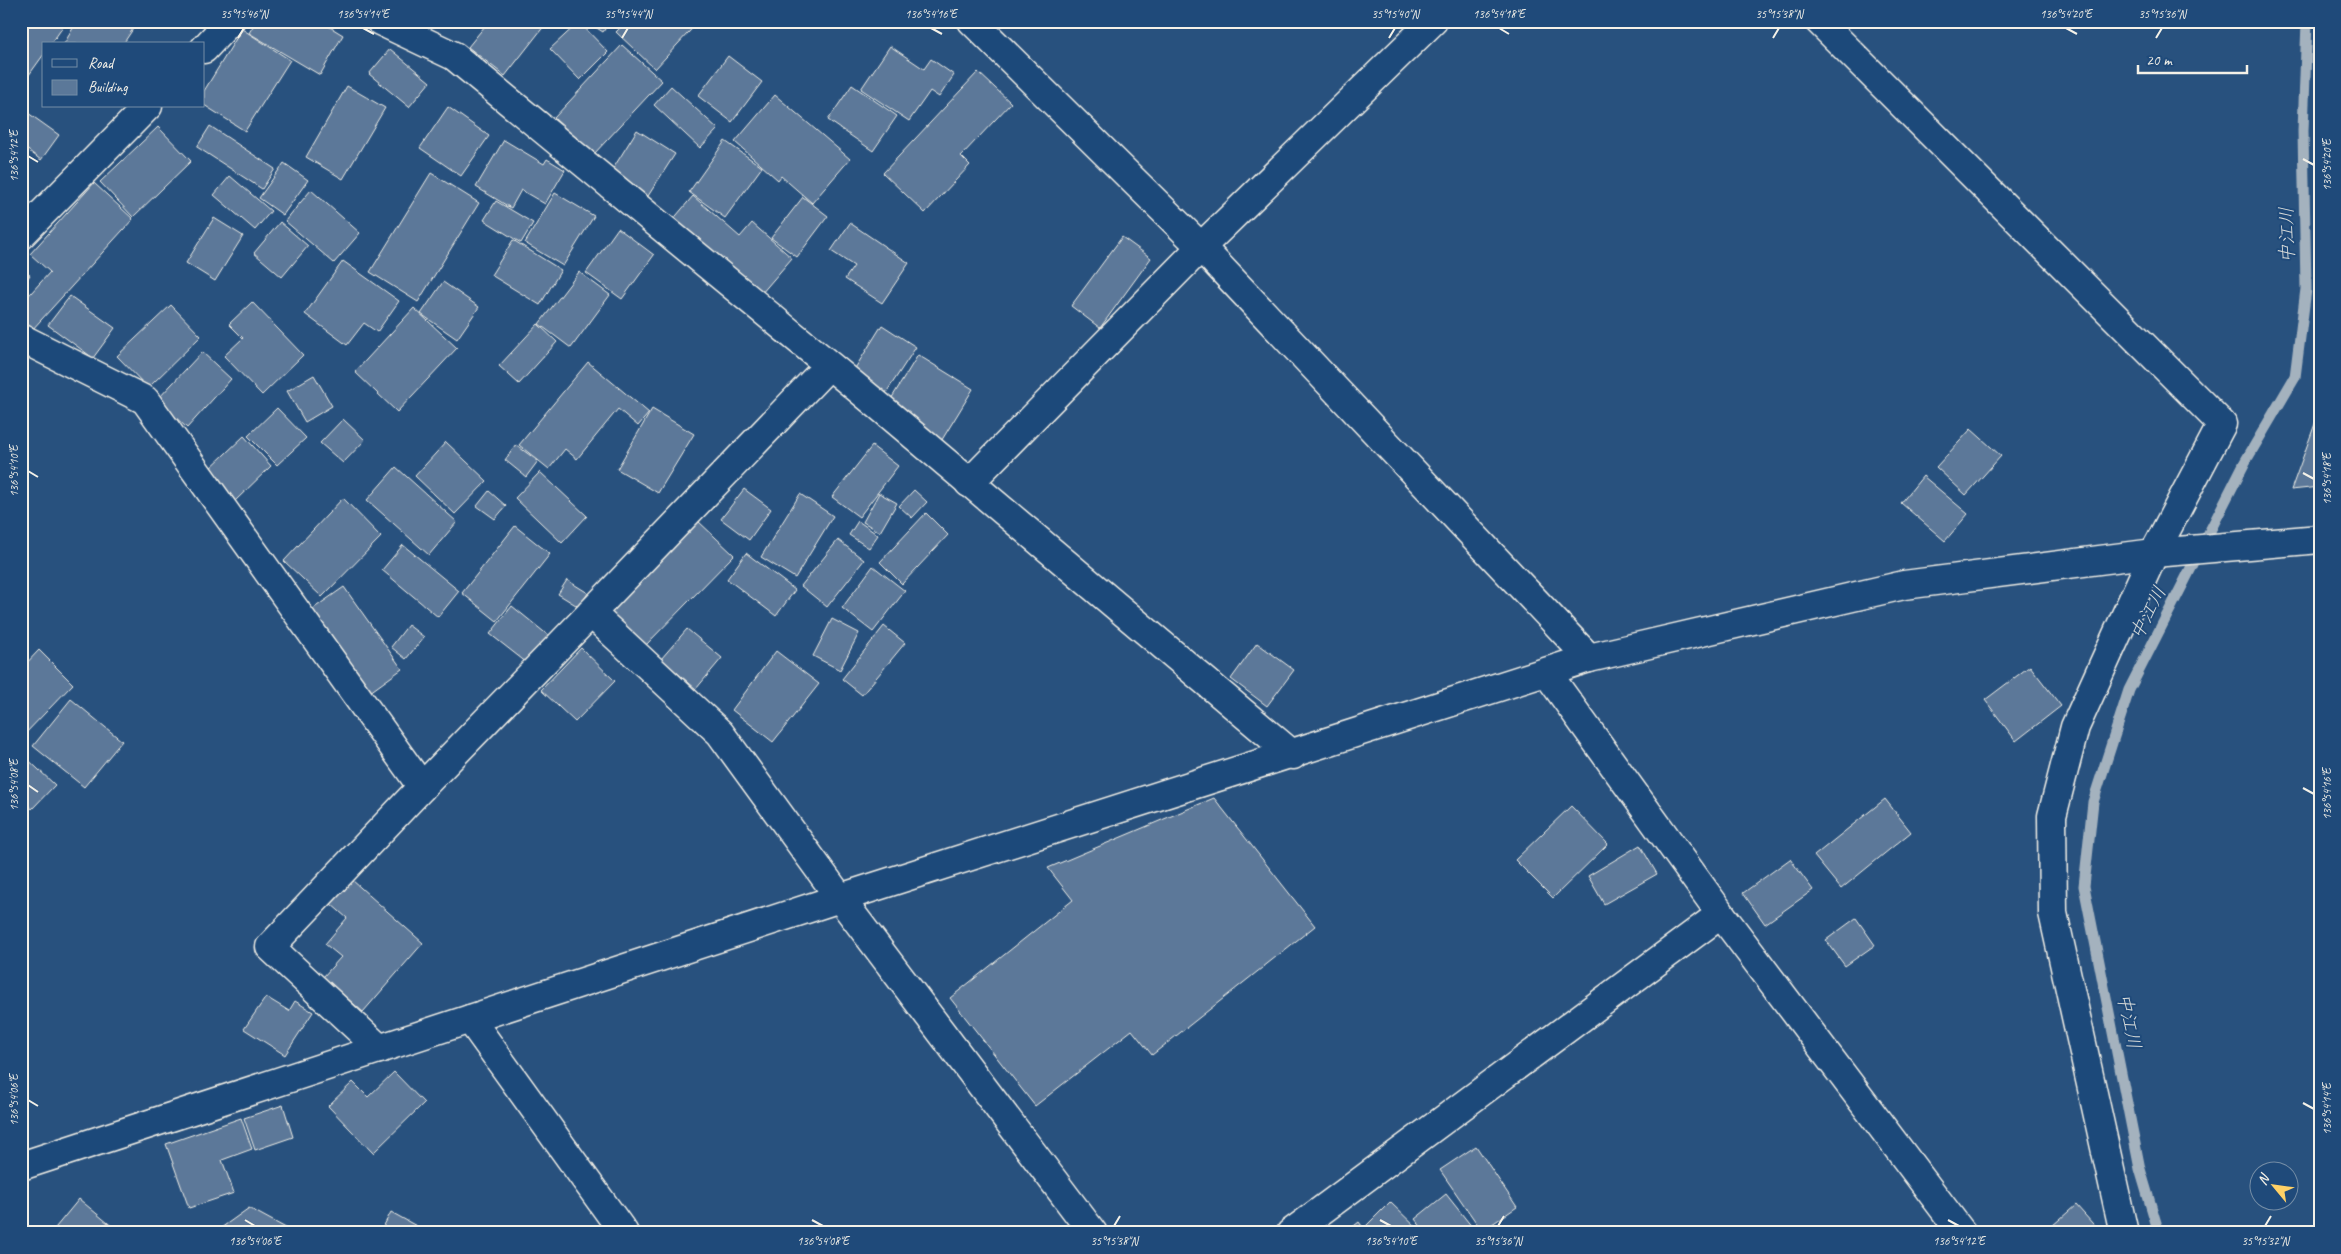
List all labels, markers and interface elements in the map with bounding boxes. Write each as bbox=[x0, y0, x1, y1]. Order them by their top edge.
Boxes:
text: 35°15'46"N bbox=[220, 6, 269, 22]
text: 136°54'14"E bbox=[337, 6, 391, 22]
text: 35°15'44"N bbox=[604, 6, 653, 22]
text: 136°54'16"E bbox=[905, 6, 959, 22]
text: 35°15'40"N bbox=[1371, 6, 1420, 22]
text: 136°54'18"E bbox=[1473, 6, 1527, 22]
text: 35°15'38"N bbox=[1755, 6, 1804, 22]
text: 136°54'20"E bbox=[2040, 6, 2094, 22]
text: 35°15'36"N bbox=[2138, 6, 2187, 22]
legend bbox=[42, 42, 205, 108]
scale bar bbox=[2138, 42, 2247, 74]
text: 20 m bbox=[2146, 51, 2173, 70]
text: Road bbox=[88, 54, 115, 73]
text: Building bbox=[88, 78, 128, 97]
text: 136°54'12"E bbox=[6, 128, 22, 182]
text: 136°54'20"E bbox=[2319, 137, 2335, 191]
water label: 中江川 bbox=[2275, 206, 2299, 264]
text: 136°54'10"E bbox=[6, 443, 22, 497]
text: 136°54'18"E bbox=[2319, 451, 2335, 505]
water label: 中江川 bbox=[2124, 582, 2172, 644]
text: 136°54'08"E bbox=[6, 757, 22, 811]
text: 136°54'16"E bbox=[2319, 766, 2335, 820]
water label: 中江川 bbox=[2112, 991, 2146, 1051]
text: 136°54'06"E bbox=[6, 1072, 22, 1126]
text: 136°54'14"E bbox=[2319, 1081, 2335, 1135]
north arrow bbox=[2248, 1162, 2298, 1212]
text: N bbox=[2254, 1170, 2274, 1188]
text: 136°54'06"E bbox=[229, 1233, 283, 1249]
text: 136°54'08"E bbox=[797, 1233, 851, 1249]
text: 35°15'38"N bbox=[1090, 1233, 1139, 1249]
text: 136°54'10"E bbox=[1365, 1233, 1419, 1249]
text: 35°15'36"N bbox=[1474, 1233, 1523, 1249]
text: 136°54'12"E bbox=[1933, 1233, 1987, 1249]
text: 35°15'32"N bbox=[2241, 1233, 2290, 1249]

